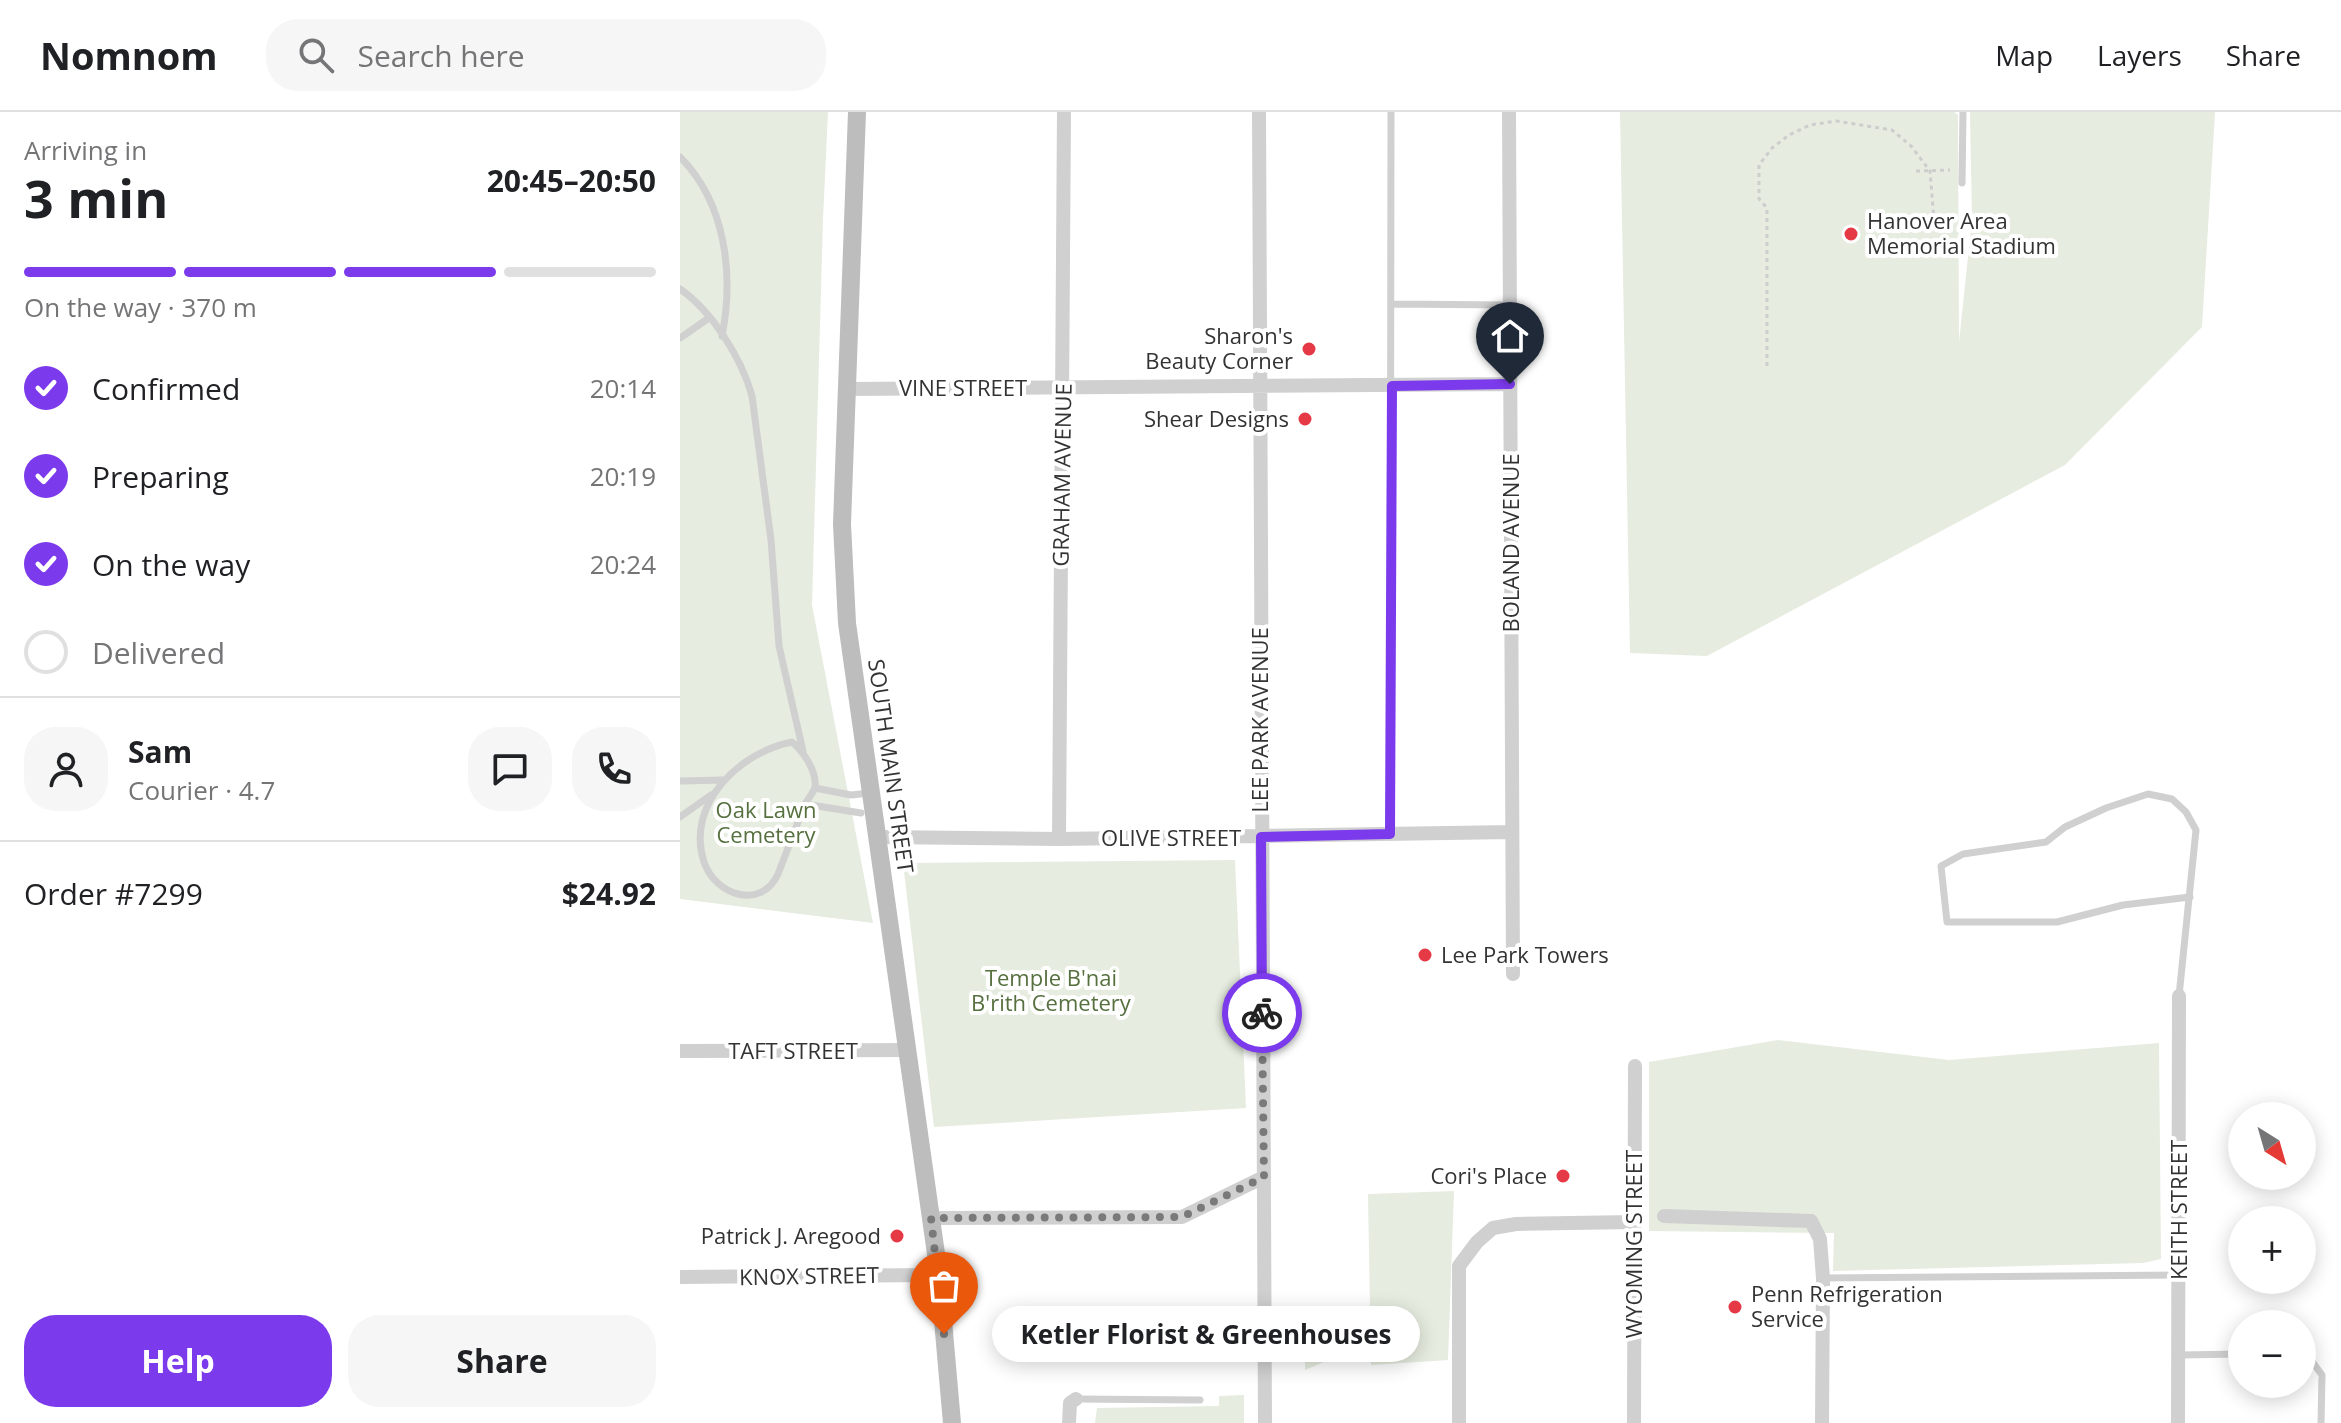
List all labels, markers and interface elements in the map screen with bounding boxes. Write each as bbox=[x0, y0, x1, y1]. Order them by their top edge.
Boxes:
search box bbox=[266, 19, 826, 91]
text: Nomnom bbox=[40, 29, 218, 81]
icon: search bbox=[294, 33, 338, 77]
text: Search here bbox=[358, 35, 525, 76]
text: Map bbox=[1995, 36, 2053, 74]
text: Layers bbox=[2097, 36, 2182, 74]
text: Share bbox=[2226, 36, 2301, 74]
text: Arriving in bbox=[24, 132, 147, 168]
text: 20:45–20:50 bbox=[487, 160, 656, 201]
text: 3 min bbox=[24, 162, 168, 233]
place label: Hanover Area Memorial Stadium bbox=[1867, 205, 2056, 260]
marker: Hanover Area Memorial Stadium bbox=[1842, 225, 1860, 243]
text: On the way · 370 m bbox=[24, 289, 257, 325]
pin bbox=[1476, 302, 1544, 384]
icon: home bbox=[1488, 314, 1532, 358]
place label: Sharon's Beauty Corner bbox=[1145, 320, 1293, 375]
marker: Sharon's Beauty Corner bbox=[1300, 340, 1318, 358]
icon: check bbox=[24, 366, 68, 410]
text: Confirmed bbox=[92, 368, 240, 409]
text: 20:14 bbox=[590, 370, 656, 406]
street label: VINE STREET bbox=[899, 372, 1027, 402]
street label: GRAHAM AVENUE bbox=[1044, 383, 1078, 567]
place label: Shear Designs bbox=[1144, 403, 1289, 433]
marker: Shear Designs bbox=[1296, 410, 1314, 428]
street label: BOLAND AVENUE bbox=[1495, 453, 1525, 633]
icon: check bbox=[24, 454, 68, 498]
text: Preparing bbox=[92, 456, 229, 497]
text: 20:19 bbox=[590, 458, 656, 494]
icon: check bbox=[24, 542, 68, 586]
text: On the way bbox=[92, 544, 250, 585]
text: 20:24 bbox=[590, 546, 656, 582]
street label: LEE PARK AVENUE bbox=[1244, 627, 1274, 813]
text: Delivered bbox=[92, 632, 225, 673]
street label: SOUTH MAIN STREET bbox=[862, 657, 922, 875]
button: person bbox=[24, 727, 108, 811]
button: chat bbox=[468, 727, 552, 811]
button: phone bbox=[572, 727, 656, 811]
text: Sam bbox=[128, 731, 192, 772]
text: Courier · 4.7 bbox=[128, 772, 275, 808]
park label: Oak Lawn Cemetery bbox=[716, 794, 817, 849]
street label: OLIVE STREET bbox=[1101, 822, 1241, 852]
text: Order #7299 bbox=[24, 873, 203, 914]
text: $24.92 bbox=[562, 873, 656, 914]
place label: Lee Park Towers bbox=[1441, 939, 1609, 969]
marker: Lee Park Towers bbox=[1416, 946, 1434, 964]
park label: Temple B'nai B'rith Cemetery bbox=[971, 962, 1132, 1017]
courier bbox=[1222, 973, 1302, 1053]
icon: bike bbox=[1240, 991, 1284, 1035]
street label: TAFT STREET bbox=[728, 1035, 858, 1065]
north arrow bbox=[2228, 1102, 2316, 1190]
map controls bbox=[2228, 1102, 2316, 1398]
street label: KEITH STREET bbox=[2163, 1140, 2193, 1280]
street label: WYOMING STREET bbox=[1618, 1150, 1648, 1338]
place label: Cori's Place bbox=[1430, 1160, 1547, 1190]
marker: Cori's Place bbox=[1554, 1167, 1572, 1185]
button: + bbox=[2228, 1206, 2316, 1294]
place label: Patrick J. Aregood bbox=[701, 1220, 881, 1250]
marker: Patrick J. Aregood bbox=[888, 1227, 906, 1245]
pin bbox=[910, 1252, 978, 1334]
street label: KNOX STREET bbox=[739, 1259, 879, 1291]
icon: bag bbox=[922, 1264, 966, 1308]
place label: Penn Refrigeration Service bbox=[1751, 1278, 1943, 1333]
marker: Penn Refrigeration Service bbox=[1726, 1298, 1744, 1316]
callout: Ketler Florist & Greenhouses bbox=[992, 1306, 1420, 1362]
button: − bbox=[2228, 1310, 2316, 1398]
button: Help bbox=[24, 1315, 332, 1407]
button: Share bbox=[348, 1315, 656, 1407]
text: Ketler Florist & Greenhouses bbox=[1021, 1316, 1391, 1352]

